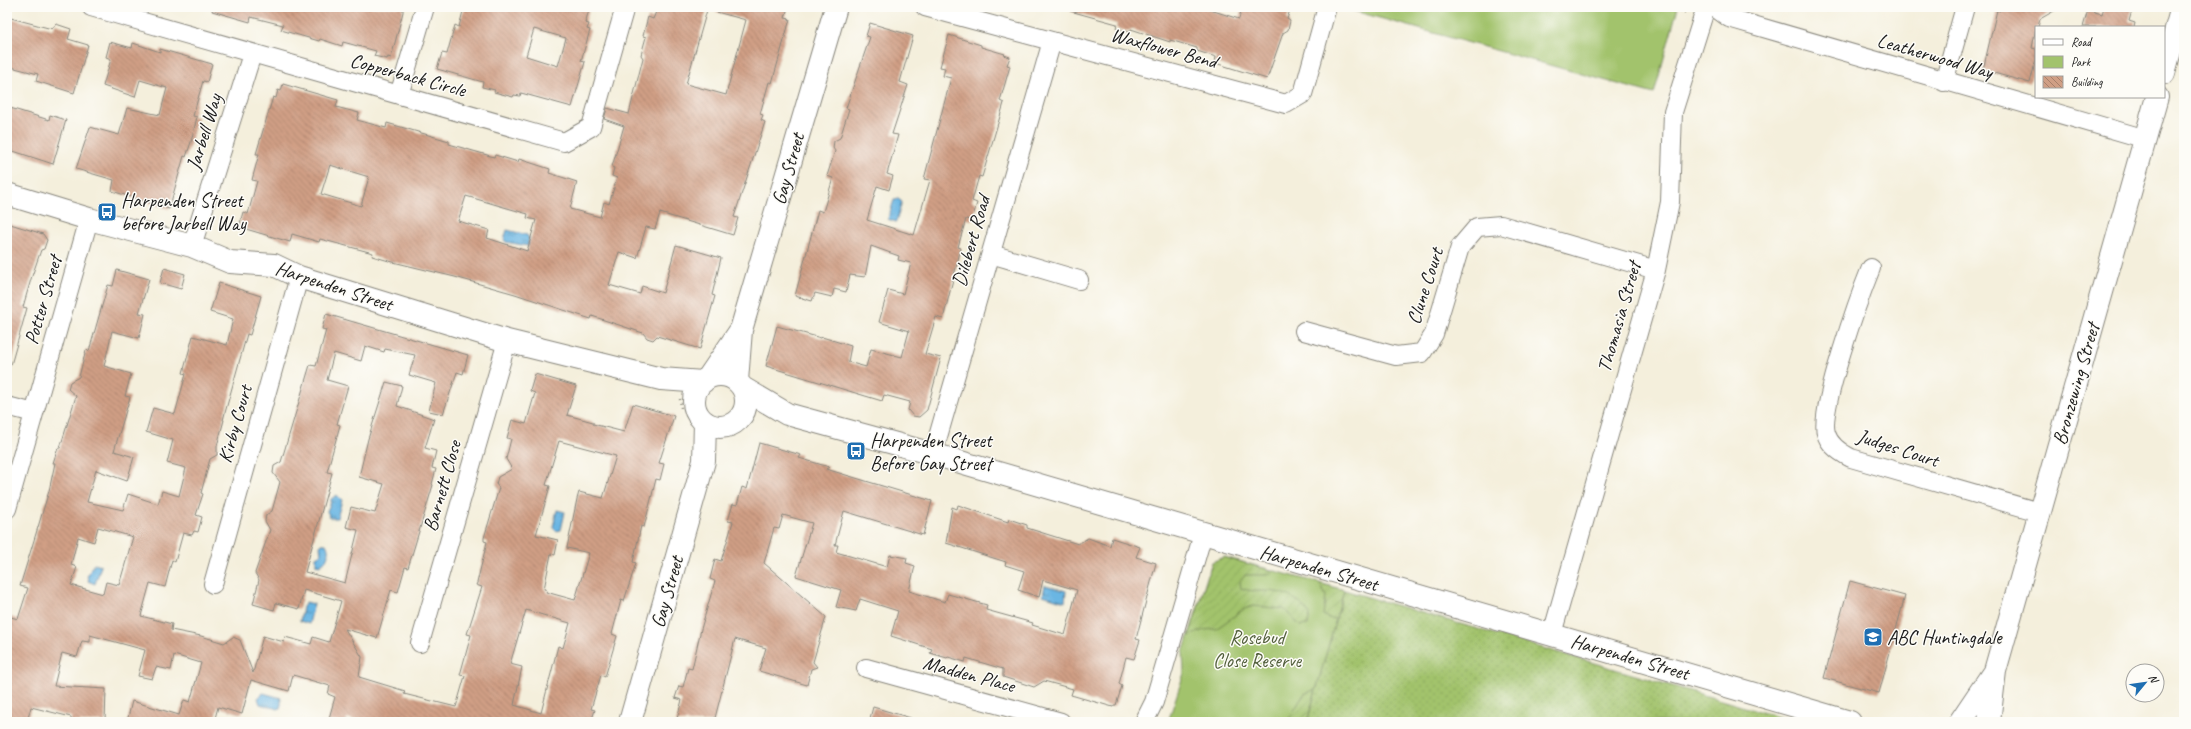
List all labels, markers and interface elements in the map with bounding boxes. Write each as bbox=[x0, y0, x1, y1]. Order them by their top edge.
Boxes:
street label: Waxflower Bend bbox=[1108, 22, 1223, 75]
legend bbox=[2035, 26, 2165, 98]
street label: Leatherwood Way bbox=[1874, 28, 1998, 85]
text: Road bbox=[2071, 34, 2093, 50]
street label: Copperback Circle bbox=[347, 48, 470, 103]
text: Park bbox=[2071, 54, 2092, 70]
text: Building bbox=[2071, 74, 2103, 90]
street label: Jarbell Way bbox=[180, 90, 228, 174]
street label: Gay Street bbox=[766, 128, 811, 207]
place label: Harpenden Street before Jarbell Way bbox=[121, 188, 247, 236]
street label: Dilebert Road bbox=[946, 190, 997, 289]
bus stop icon: Harpenden Street before Jarbell Way bbox=[96, 201, 118, 223]
street label: Clune Court bbox=[1401, 243, 1450, 327]
street label: Potter Street bbox=[18, 250, 68, 347]
street label: Harpenden Street bbox=[272, 255, 398, 317]
street label: Thomasia Street bbox=[1591, 256, 1648, 375]
street label: Bronzewing Street bbox=[2047, 317, 2106, 448]
street label: Kirby Court bbox=[212, 380, 259, 466]
street label: Judges Court bbox=[1853, 423, 1944, 474]
place label: Harpenden Street Before Gay Street bbox=[870, 428, 995, 476]
street label: Barnett Close bbox=[417, 436, 467, 534]
bus stop icon: Harpenden Street Before Gay Street bbox=[845, 440, 867, 462]
street label: Harpenden Street bbox=[1257, 539, 1383, 597]
street label: Gay Street bbox=[645, 551, 690, 630]
park label: Rosebud Close Reserve bbox=[1213, 625, 1303, 673]
place label: ABC Huntingdale bbox=[1887, 625, 2003, 650]
school or university icon: ABC Huntingdale bbox=[1862, 626, 1884, 648]
street label: Harpenden Street bbox=[1568, 628, 1694, 686]
street label: Madden Place bbox=[920, 650, 1019, 699]
north arrow bbox=[2125, 663, 2165, 703]
text: N bbox=[2146, 672, 2163, 686]

